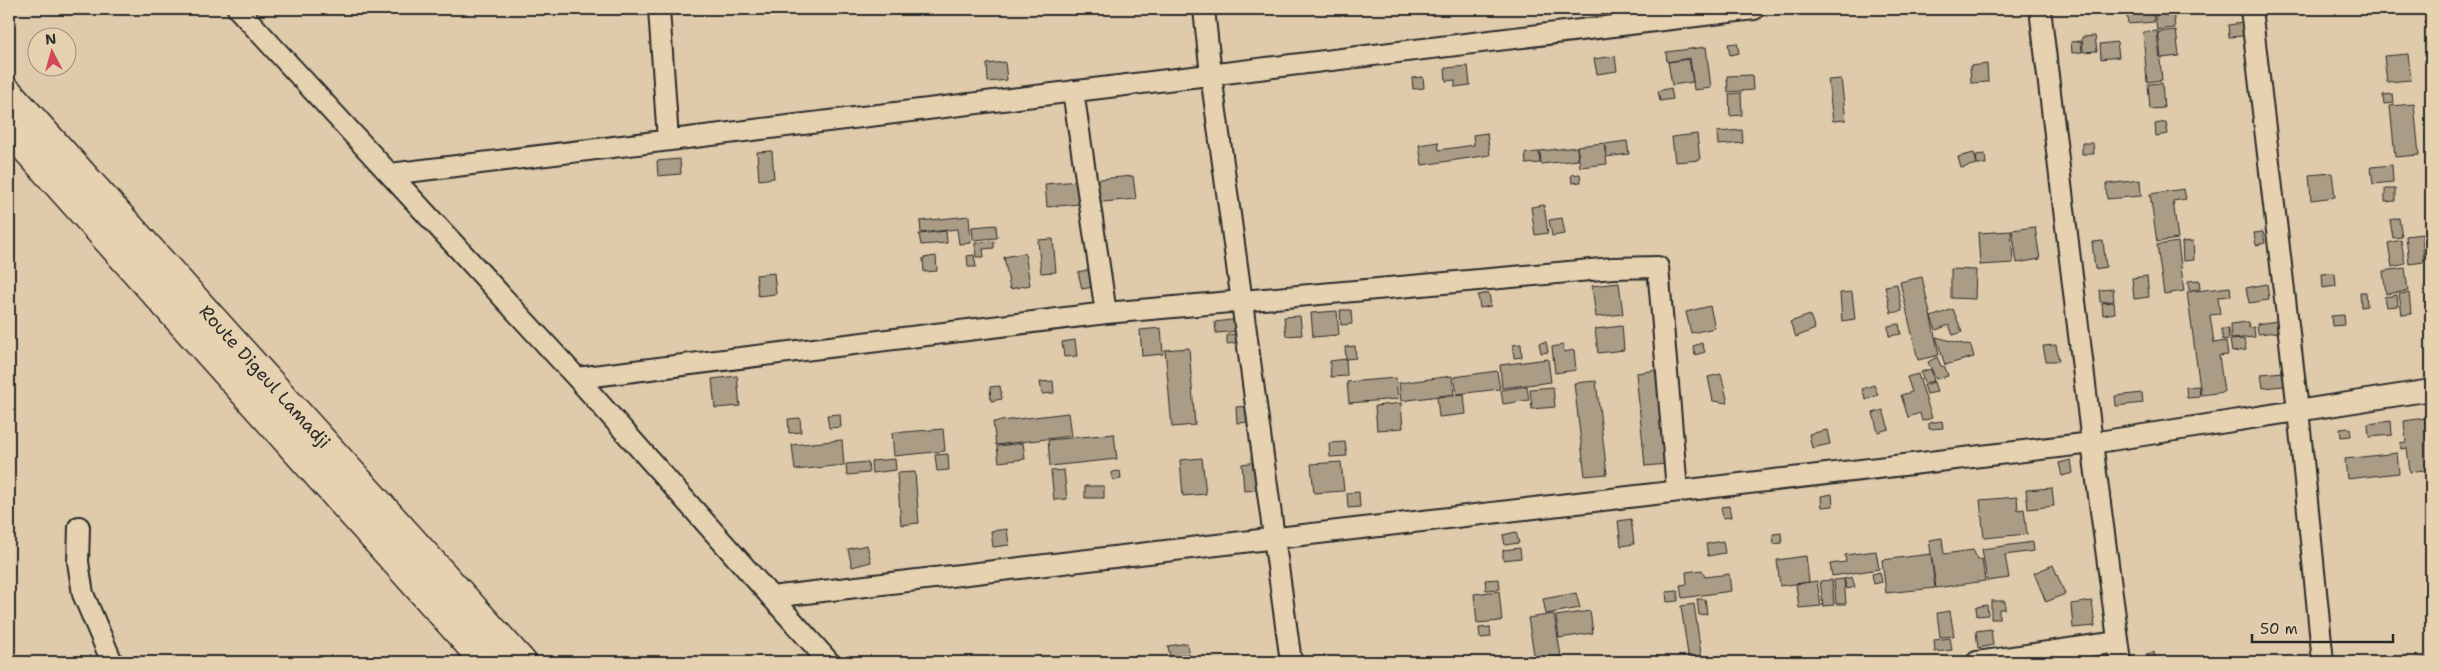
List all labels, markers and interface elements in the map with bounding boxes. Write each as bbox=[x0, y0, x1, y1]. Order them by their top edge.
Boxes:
north arrow bbox=[28, 28, 78, 78]
text: N bbox=[44, 30, 57, 49]
street label: Route Digeul Lamadji bbox=[194, 300, 336, 454]
scale bar bbox=[2252, 611, 2394, 643]
text: 50 m bbox=[2260, 619, 2298, 639]

